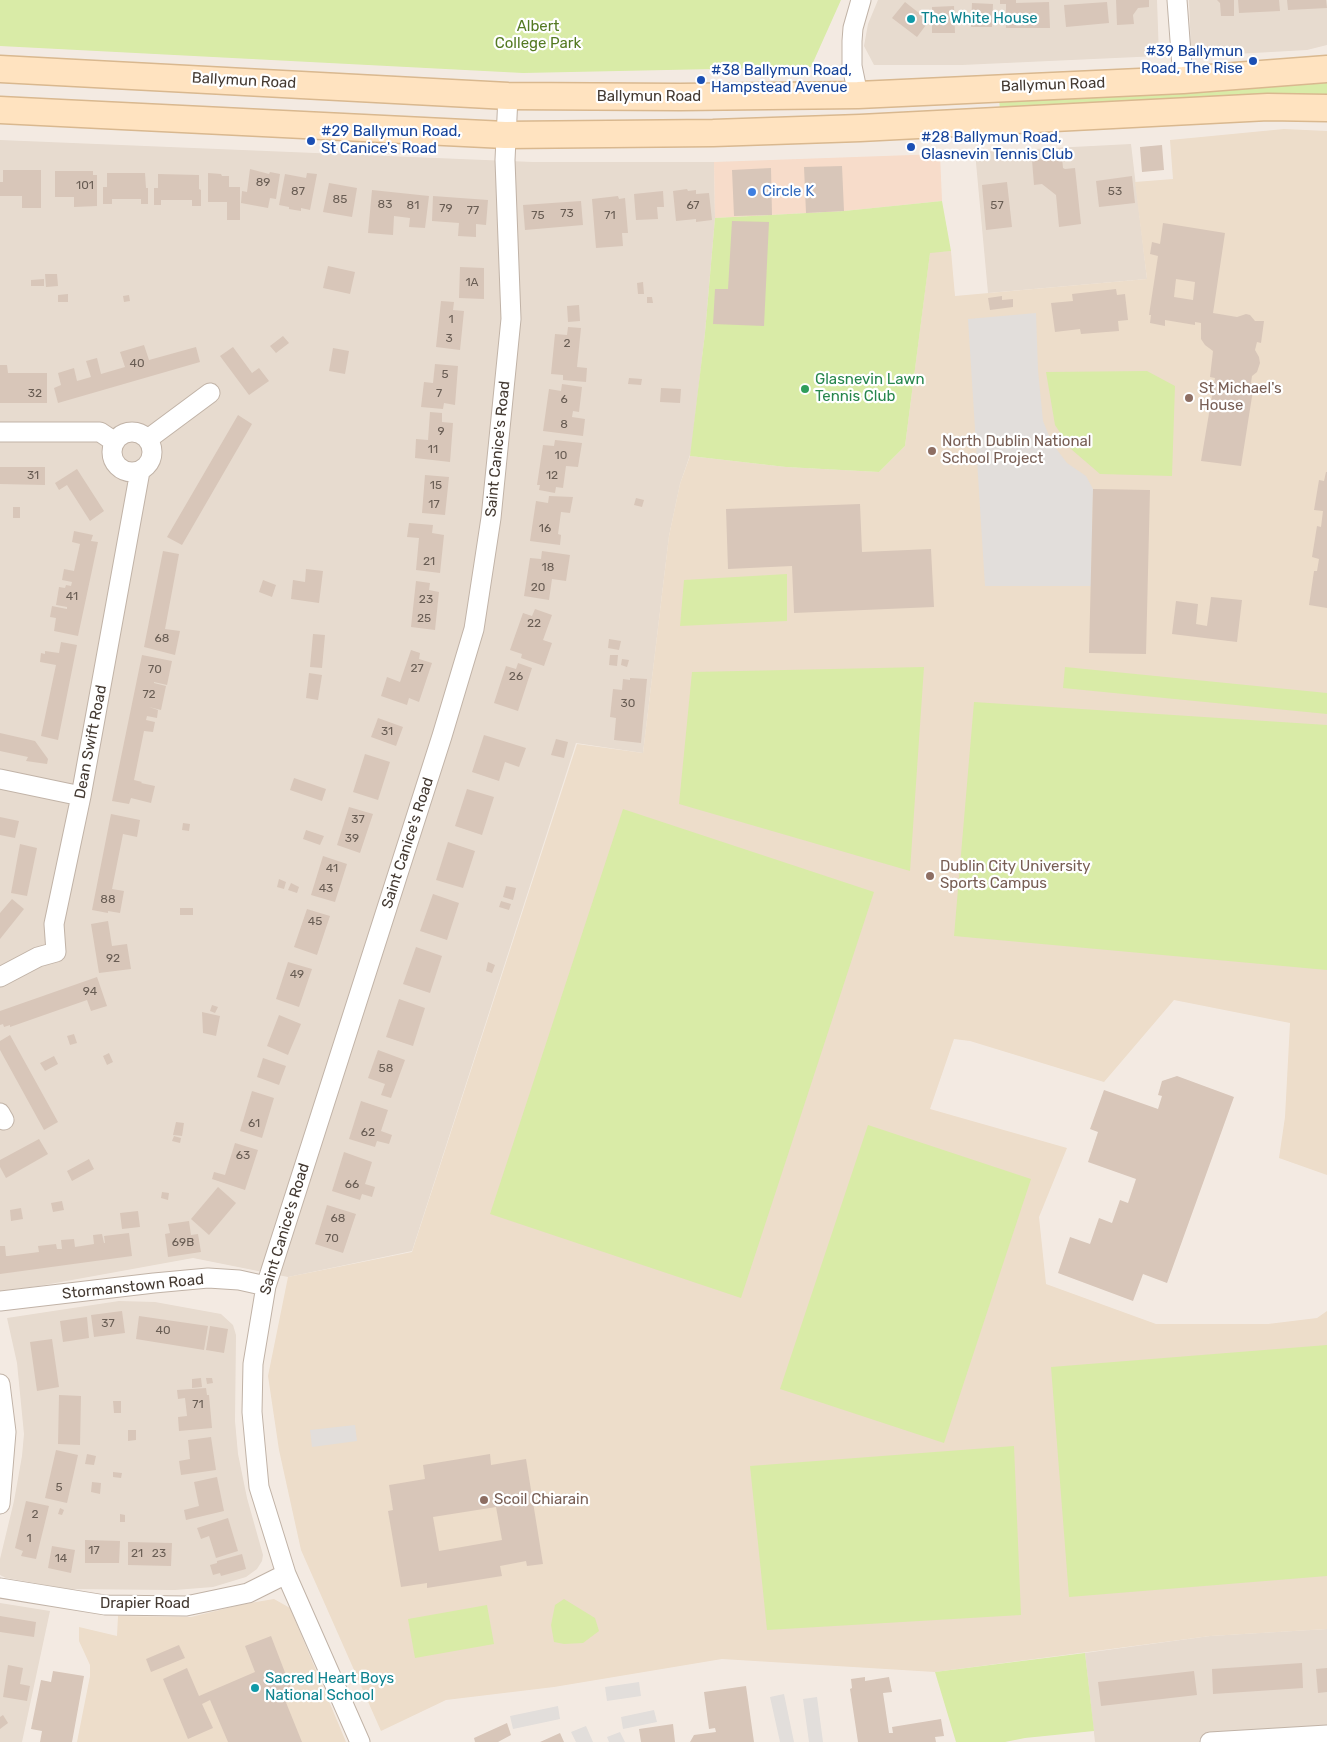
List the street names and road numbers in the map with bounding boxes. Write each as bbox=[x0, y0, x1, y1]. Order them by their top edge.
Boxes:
street label: Ballymun Road bbox=[191, 69, 297, 93]
street label: Ballymun Road bbox=[1000, 74, 1106, 96]
street label: Ballymun Road bbox=[597, 88, 701, 106]
street label: Saint Canice's Road bbox=[482, 380, 514, 518]
street label: Dean Swift Road bbox=[71, 684, 111, 800]
street label: Saint Canice's Road bbox=[378, 775, 438, 911]
street label: Saint Canice's Road bbox=[256, 1161, 314, 1297]
street label: Stormanstown Road bbox=[61, 1271, 205, 1303]
street label: Drapier Road bbox=[100, 1595, 190, 1613]

